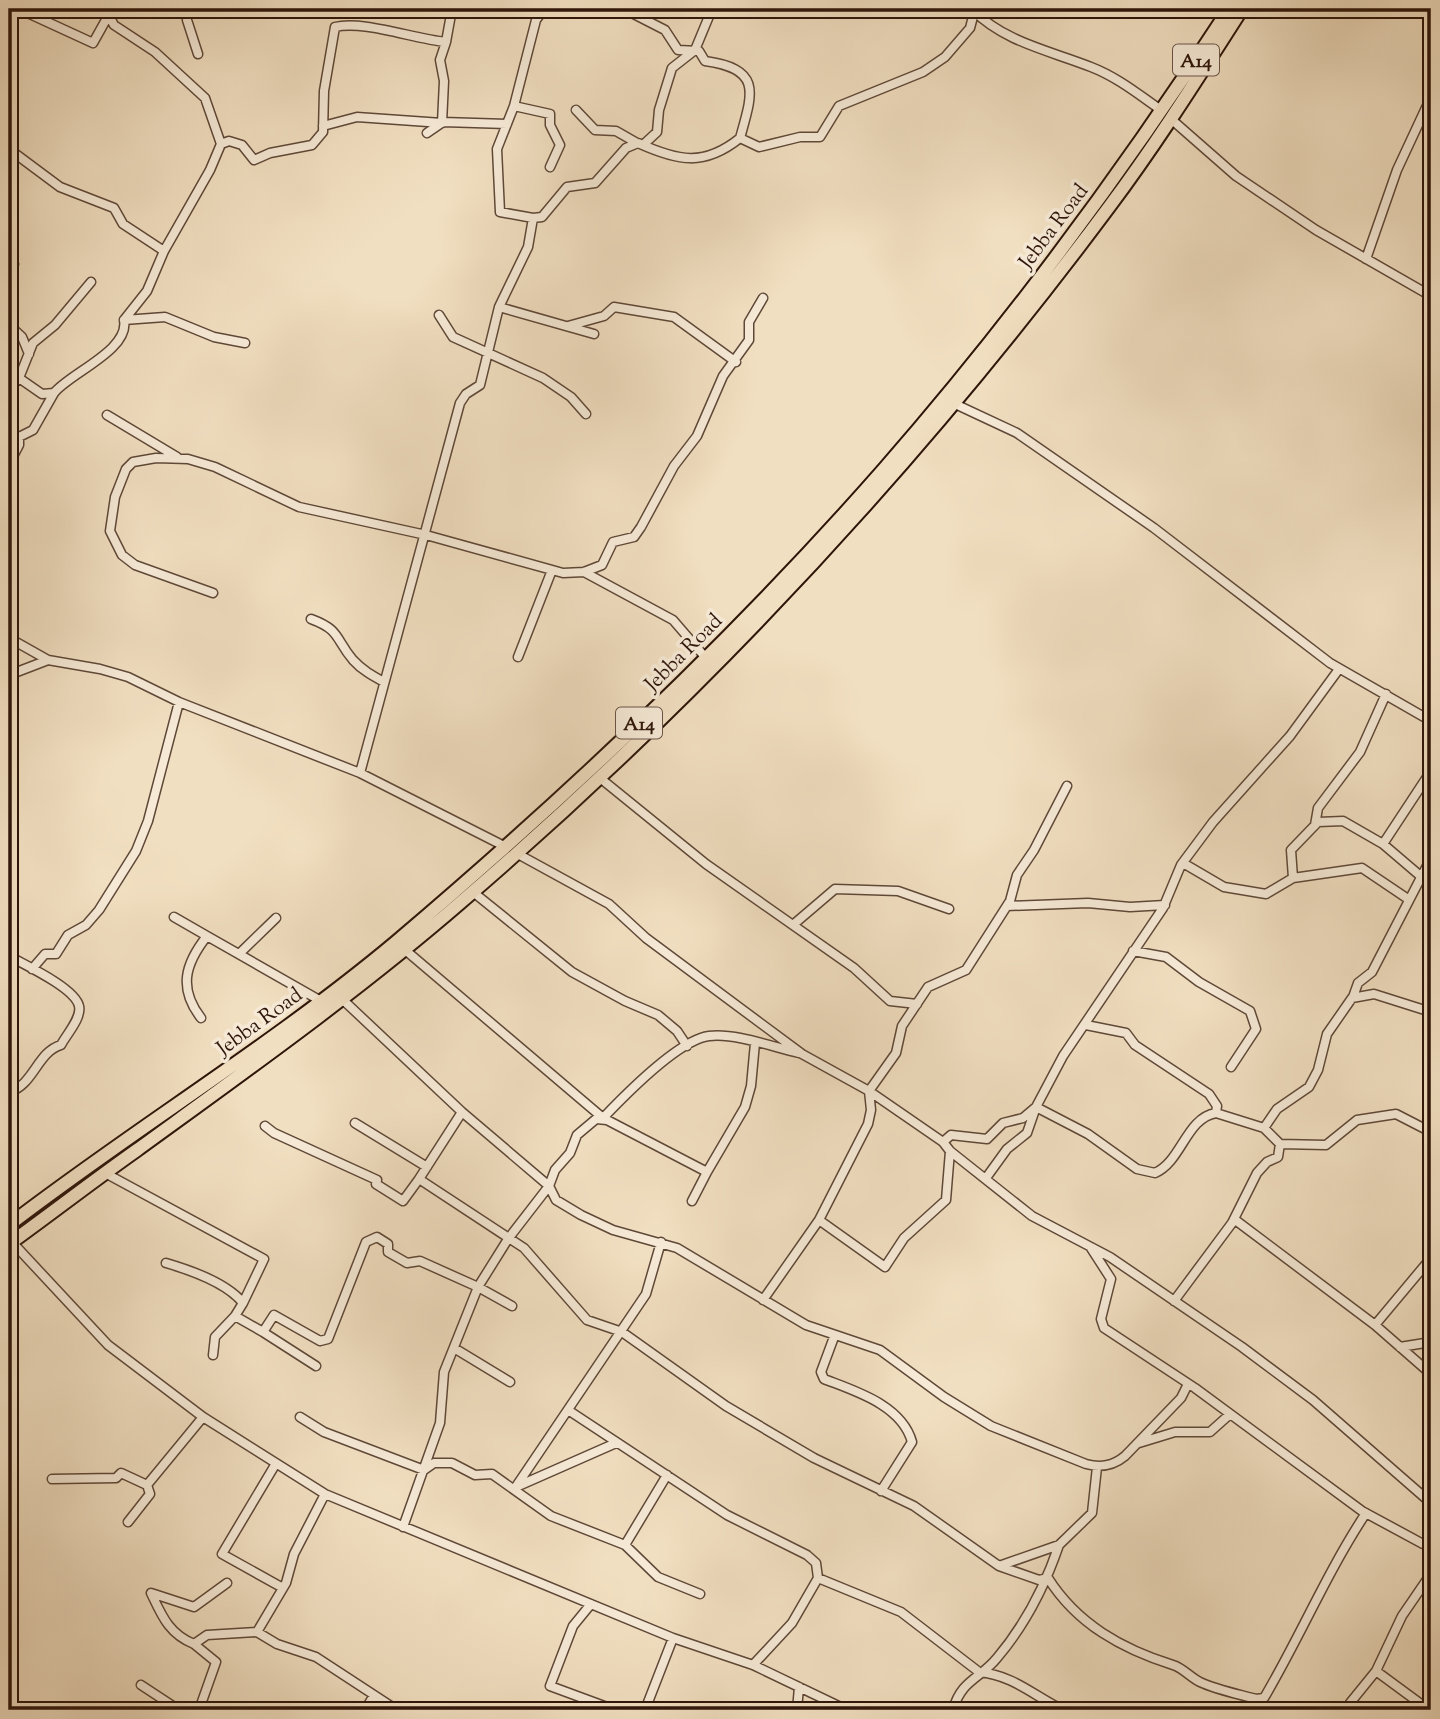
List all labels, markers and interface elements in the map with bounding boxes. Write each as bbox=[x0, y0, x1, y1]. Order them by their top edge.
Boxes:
road number: A14 bbox=[1173, 44, 1219, 76]
street label: Jebba Road bbox=[1012, 178, 1097, 277]
street label: Jebba Road bbox=[638, 607, 730, 700]
road number: A14 bbox=[616, 708, 662, 738]
street label: Jebba Road bbox=[210, 981, 309, 1065]

